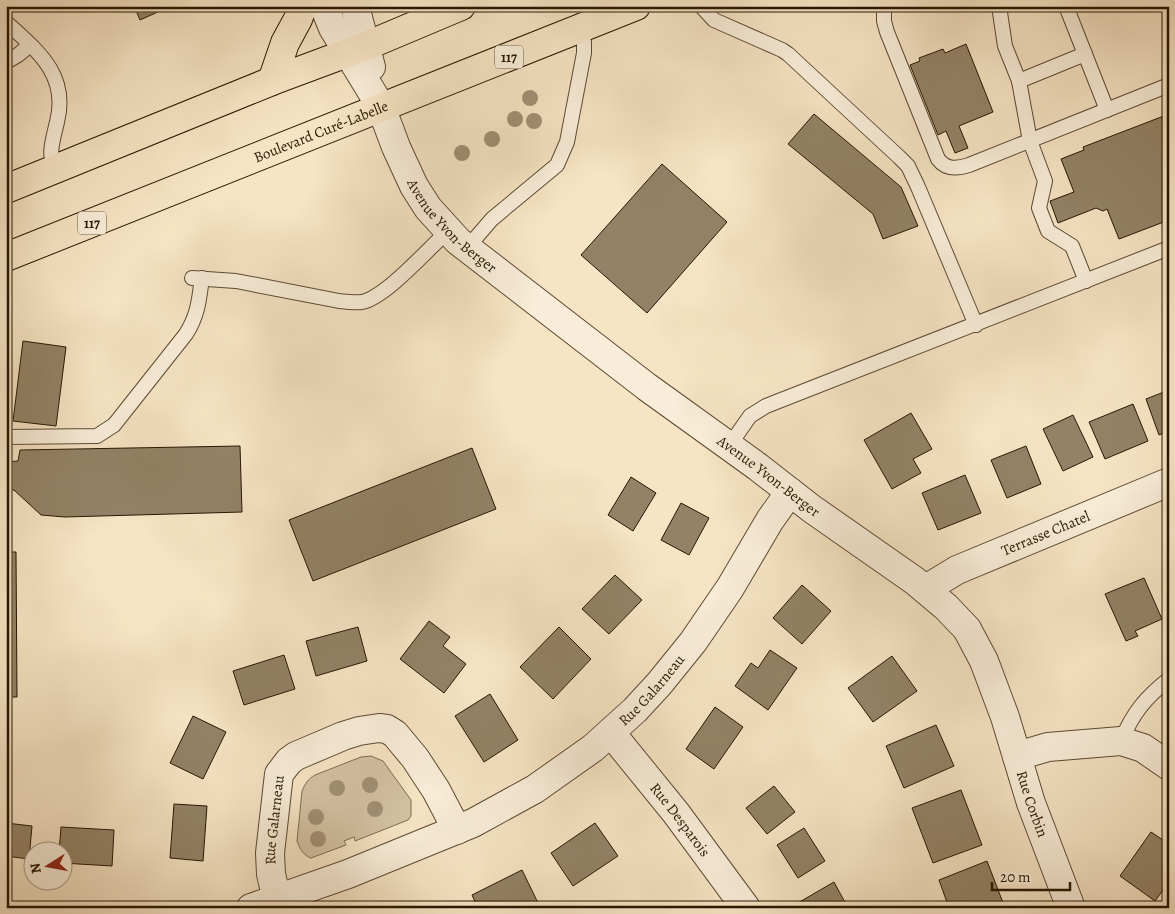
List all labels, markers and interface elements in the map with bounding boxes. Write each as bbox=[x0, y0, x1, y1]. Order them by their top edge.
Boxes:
road number: 117 bbox=[495, 46, 523, 68]
street label: Boulevard Curé-Labelle bbox=[251, 96, 391, 167]
street label: Avenue Yvon-Berger bbox=[402, 175, 501, 278]
road number: 117 bbox=[78, 212, 106, 234]
street label: Avenue Yvon-Berger bbox=[712, 430, 824, 522]
street label: Terrasse Chatel bbox=[998, 506, 1093, 560]
street label: Rue Galarneau bbox=[614, 650, 690, 730]
street label: Rue Corbin bbox=[1012, 768, 1053, 840]
street label: Rue Galarneau bbox=[260, 773, 289, 865]
street label: Rue Desparois bbox=[645, 779, 715, 861]
north arrow bbox=[22, 842, 72, 892]
scale bar bbox=[992, 859, 1070, 891]
text: N bbox=[25, 862, 46, 875]
text: 20 m bbox=[1000, 867, 1031, 887]

